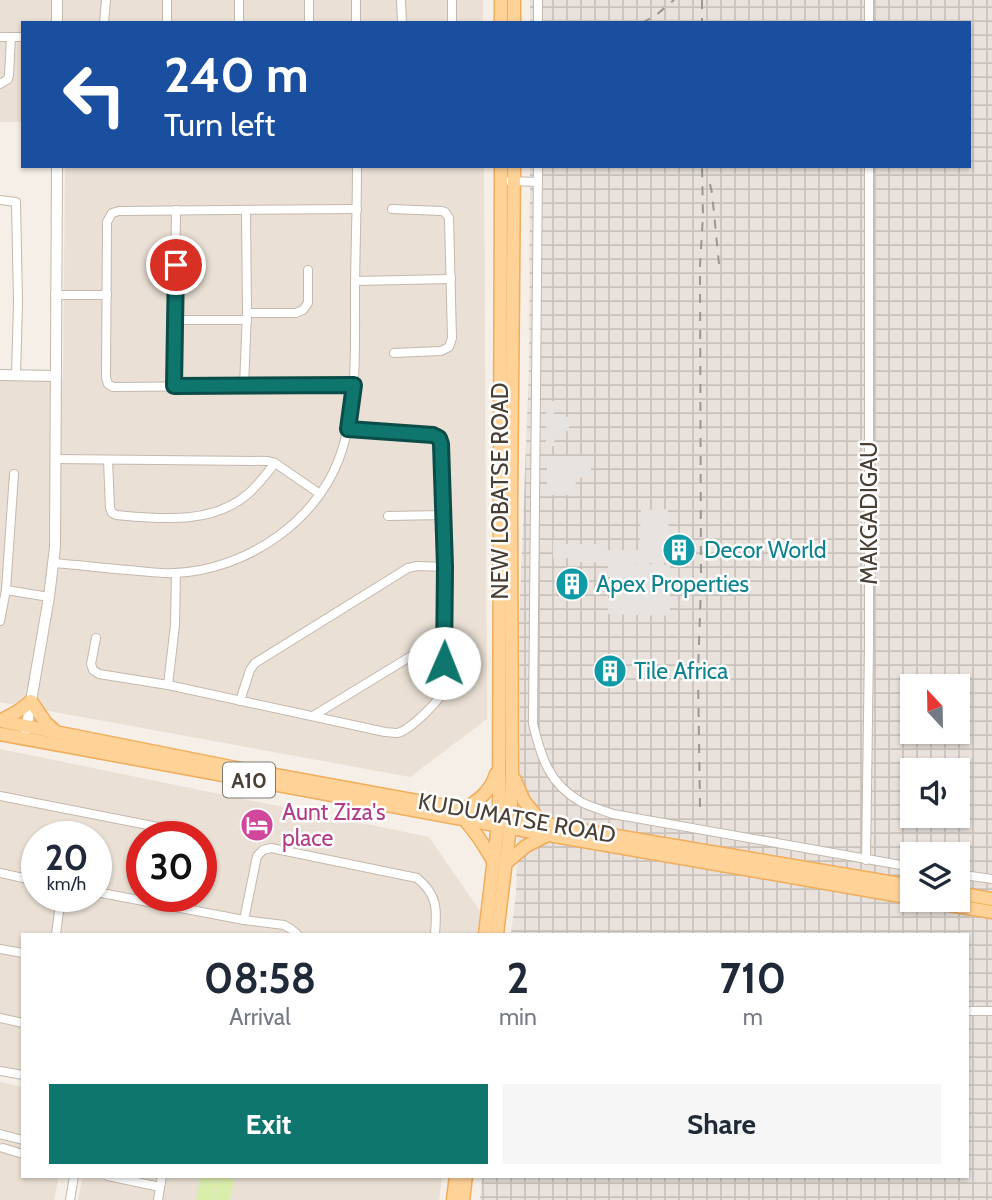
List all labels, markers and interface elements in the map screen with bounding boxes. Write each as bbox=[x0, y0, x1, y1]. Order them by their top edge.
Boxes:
text: 240 m bbox=[164, 45, 309, 104]
icon: left bbox=[49, 49, 140, 140]
text: Turn left bbox=[164, 105, 275, 144]
pin bbox=[146, 235, 206, 295]
icon: arrive bbox=[157, 246, 195, 284]
street label: NEW LOBATSE ROAD bbox=[486, 382, 514, 600]
street label: MAKGADIGAU bbox=[855, 441, 883, 585]
building icon: Decor World bbox=[660, 531, 698, 569]
place label: Decor World bbox=[704, 536, 827, 564]
building icon: Apex Properties bbox=[553, 565, 591, 603]
place label: Apex Properties bbox=[596, 570, 749, 598]
position arrow bbox=[407, 626, 481, 700]
building icon: Tile Africa bbox=[591, 652, 629, 690]
place label: Tile Africa bbox=[634, 657, 728, 685]
north arrow bbox=[900, 674, 970, 744]
map controls bbox=[900, 674, 970, 912]
button: sound bbox=[900, 758, 970, 828]
road number: A10 bbox=[223, 762, 275, 798]
street label: KUDUMATSE ROAD bbox=[416, 787, 618, 849]
place label: Aunt Ziza's place bbox=[282, 798, 385, 852]
hotel icon: Aunt Ziza's place bbox=[238, 806, 276, 844]
speed limit sign: 30 bbox=[126, 821, 217, 912]
text: 20 bbox=[45, 836, 88, 879]
button: layers bbox=[900, 842, 970, 912]
text: km/h bbox=[47, 873, 86, 895]
text: 08:58 bbox=[204, 952, 316, 1004]
text: 2 bbox=[507, 952, 529, 1004]
text: 710 bbox=[720, 952, 786, 1004]
text: Arrival bbox=[229, 1003, 291, 1031]
text: min bbox=[499, 1003, 537, 1031]
text: m bbox=[743, 1003, 763, 1031]
button: Exit bbox=[49, 1084, 488, 1164]
button: Share bbox=[502, 1084, 941, 1164]

